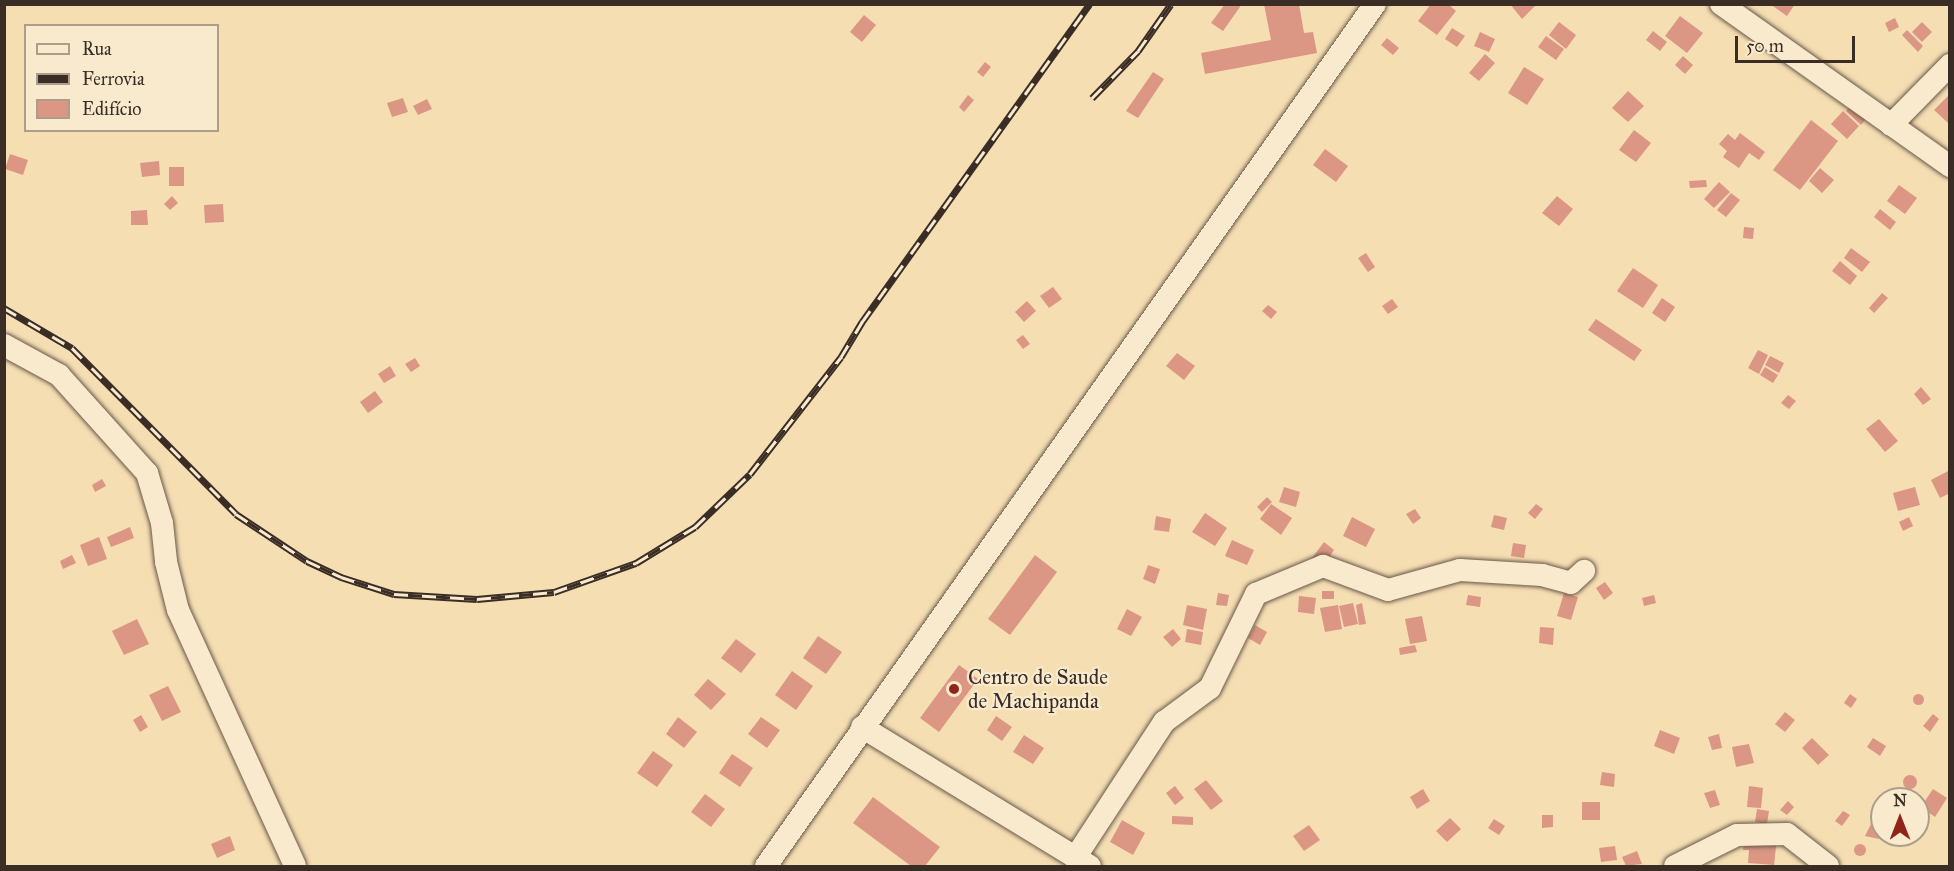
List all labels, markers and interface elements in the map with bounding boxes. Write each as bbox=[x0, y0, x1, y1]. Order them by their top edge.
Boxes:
legend bbox=[24, 24, 219, 132]
scale bar bbox=[1738, 24, 1858, 62]
text: 50 m bbox=[1746, 35, 1784, 57]
text: Rua bbox=[82, 38, 112, 60]
text: Ferrovia bbox=[82, 68, 145, 90]
text: Edifício bbox=[82, 98, 141, 120]
place label: Centro de Saude de Machipanda bbox=[968, 664, 1108, 714]
marker: Centro de Saude de Machipanda bbox=[945, 680, 963, 698]
north arrow bbox=[1870, 787, 1930, 847]
text: N bbox=[1893, 791, 1907, 810]

